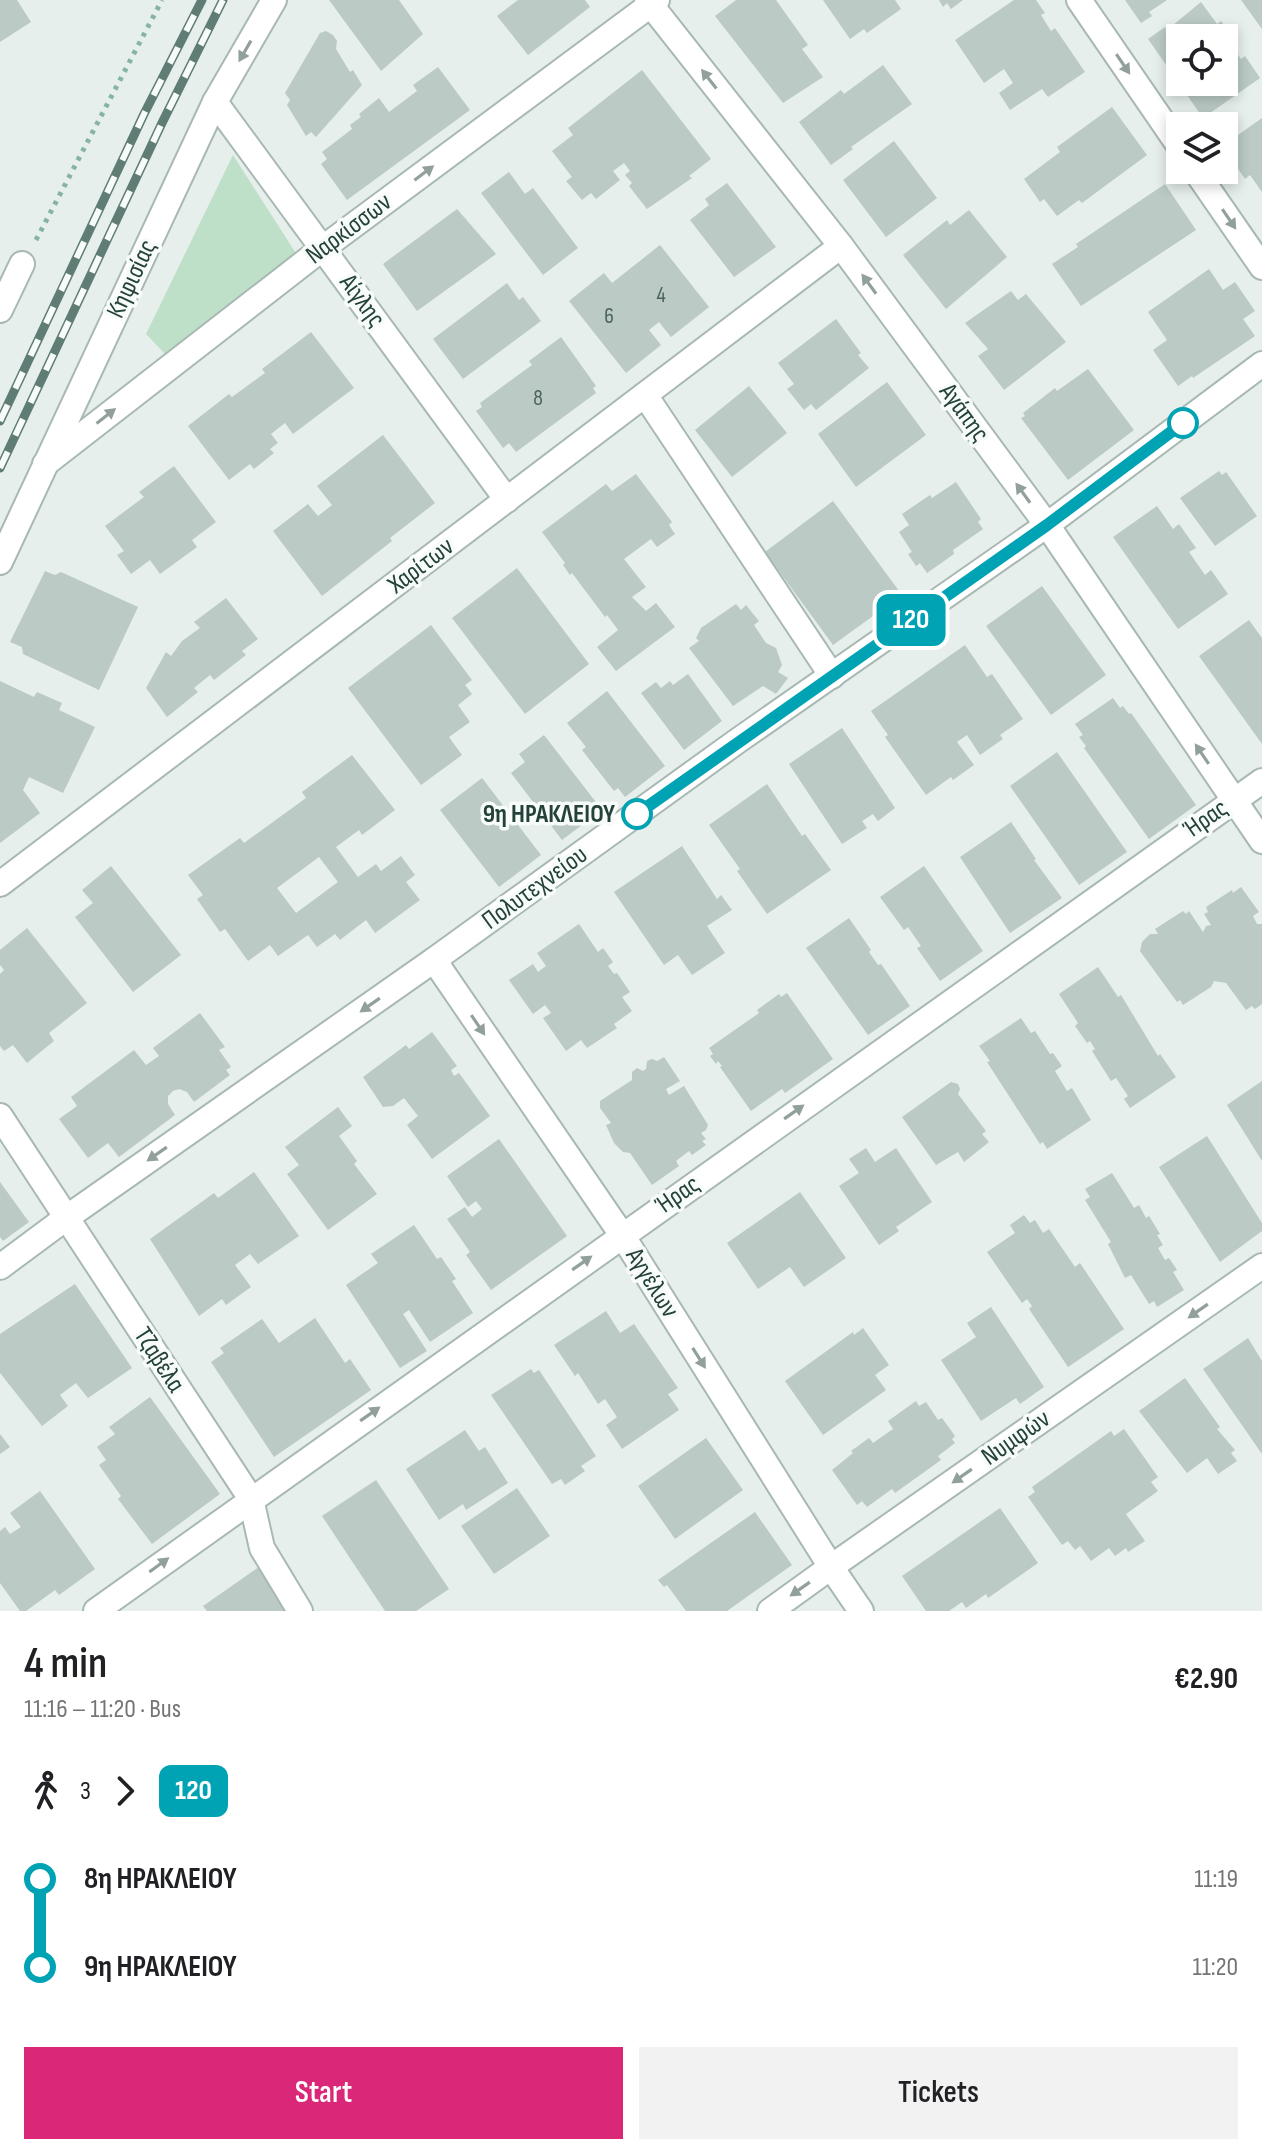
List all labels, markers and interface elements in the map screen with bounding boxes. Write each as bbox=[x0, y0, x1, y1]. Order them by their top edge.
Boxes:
map controls bbox=[1166, 24, 1238, 184]
button: locate bbox=[1166, 24, 1238, 96]
one-way arrow bbox=[238, 40, 252, 62]
one-way arrow bbox=[1115, 54, 1130, 75]
one-way arrow bbox=[701, 69, 717, 89]
button: layers bbox=[1166, 112, 1238, 184]
one-way arrow bbox=[414, 165, 434, 181]
street label: Ναρκίσσων bbox=[300, 187, 398, 271]
one-way arrow bbox=[1221, 208, 1236, 229]
street label: Κηφισίας bbox=[100, 235, 164, 323]
street label: Αίγλης bbox=[332, 268, 392, 334]
one-way arrow bbox=[861, 273, 877, 295]
house number: 4 bbox=[656, 282, 666, 309]
house number: 6 bbox=[604, 303, 614, 330]
street label: Αγάπης bbox=[932, 377, 996, 448]
house number: 8 bbox=[533, 385, 543, 412]
one-way arrow bbox=[96, 408, 117, 424]
unlabelled marker bbox=[1168, 408, 1198, 438]
one-way arrow bbox=[1016, 483, 1032, 503]
street label: Χαρίτων bbox=[381, 531, 460, 601]
line badge: 120 bbox=[865, 594, 957, 646]
text: 120 bbox=[893, 603, 929, 636]
one-way arrow bbox=[1195, 743, 1210, 764]
street label: Ήρας bbox=[1177, 793, 1234, 846]
place label: 9η ΗΡΑΚΛΕΙΟΥ bbox=[483, 799, 615, 830]
marker: 9η ΗΡΑΚΛΕΙΟΥ bbox=[622, 799, 652, 829]
street label: Πολυτεχνείου bbox=[476, 839, 594, 937]
one-way arrow bbox=[359, 997, 380, 1012]
one-way arrow bbox=[470, 1014, 485, 1035]
one-way arrow bbox=[783, 1105, 804, 1120]
one-way arrow bbox=[146, 1146, 167, 1161]
street label: Ήρας bbox=[649, 1169, 706, 1222]
street label: Αγγέλων bbox=[618, 1242, 685, 1323]
one-way arrow bbox=[571, 1256, 592, 1271]
one-way arrow bbox=[1188, 1303, 1209, 1318]
street label: Τζαβέλα bbox=[127, 1322, 191, 1398]
one-way arrow bbox=[691, 1347, 705, 1369]
street label: Νυμφών bbox=[976, 1403, 1056, 1473]
one-way arrow bbox=[359, 1406, 381, 1422]
one-way arrow bbox=[951, 1468, 972, 1483]
one-way arrow bbox=[148, 1558, 169, 1573]
one-way arrow bbox=[790, 1581, 811, 1596]
text: 4 min bbox=[24, 1637, 107, 1690]
text: €2.90 bbox=[1174, 1661, 1238, 1697]
text: 11:16 – 11:20 · Bus bbox=[24, 1694, 181, 1725]
icon: walk bbox=[24, 1769, 68, 1813]
icon: forward bbox=[103, 1769, 147, 1813]
text: 120 bbox=[175, 1774, 212, 1807]
text: 3 bbox=[80, 1776, 91, 1807]
text: 8η ΗΡΑΚΛΕΙΟΥ bbox=[84, 1861, 236, 1897]
text: 11:19 bbox=[1194, 1864, 1238, 1895]
text: 9η ΗΡΑΚΛΕΙΟΥ bbox=[84, 1949, 237, 1985]
text: 11:20 bbox=[1193, 1952, 1238, 1983]
button: Start bbox=[24, 2047, 623, 2139]
button: Tickets bbox=[639, 2047, 1238, 2139]

